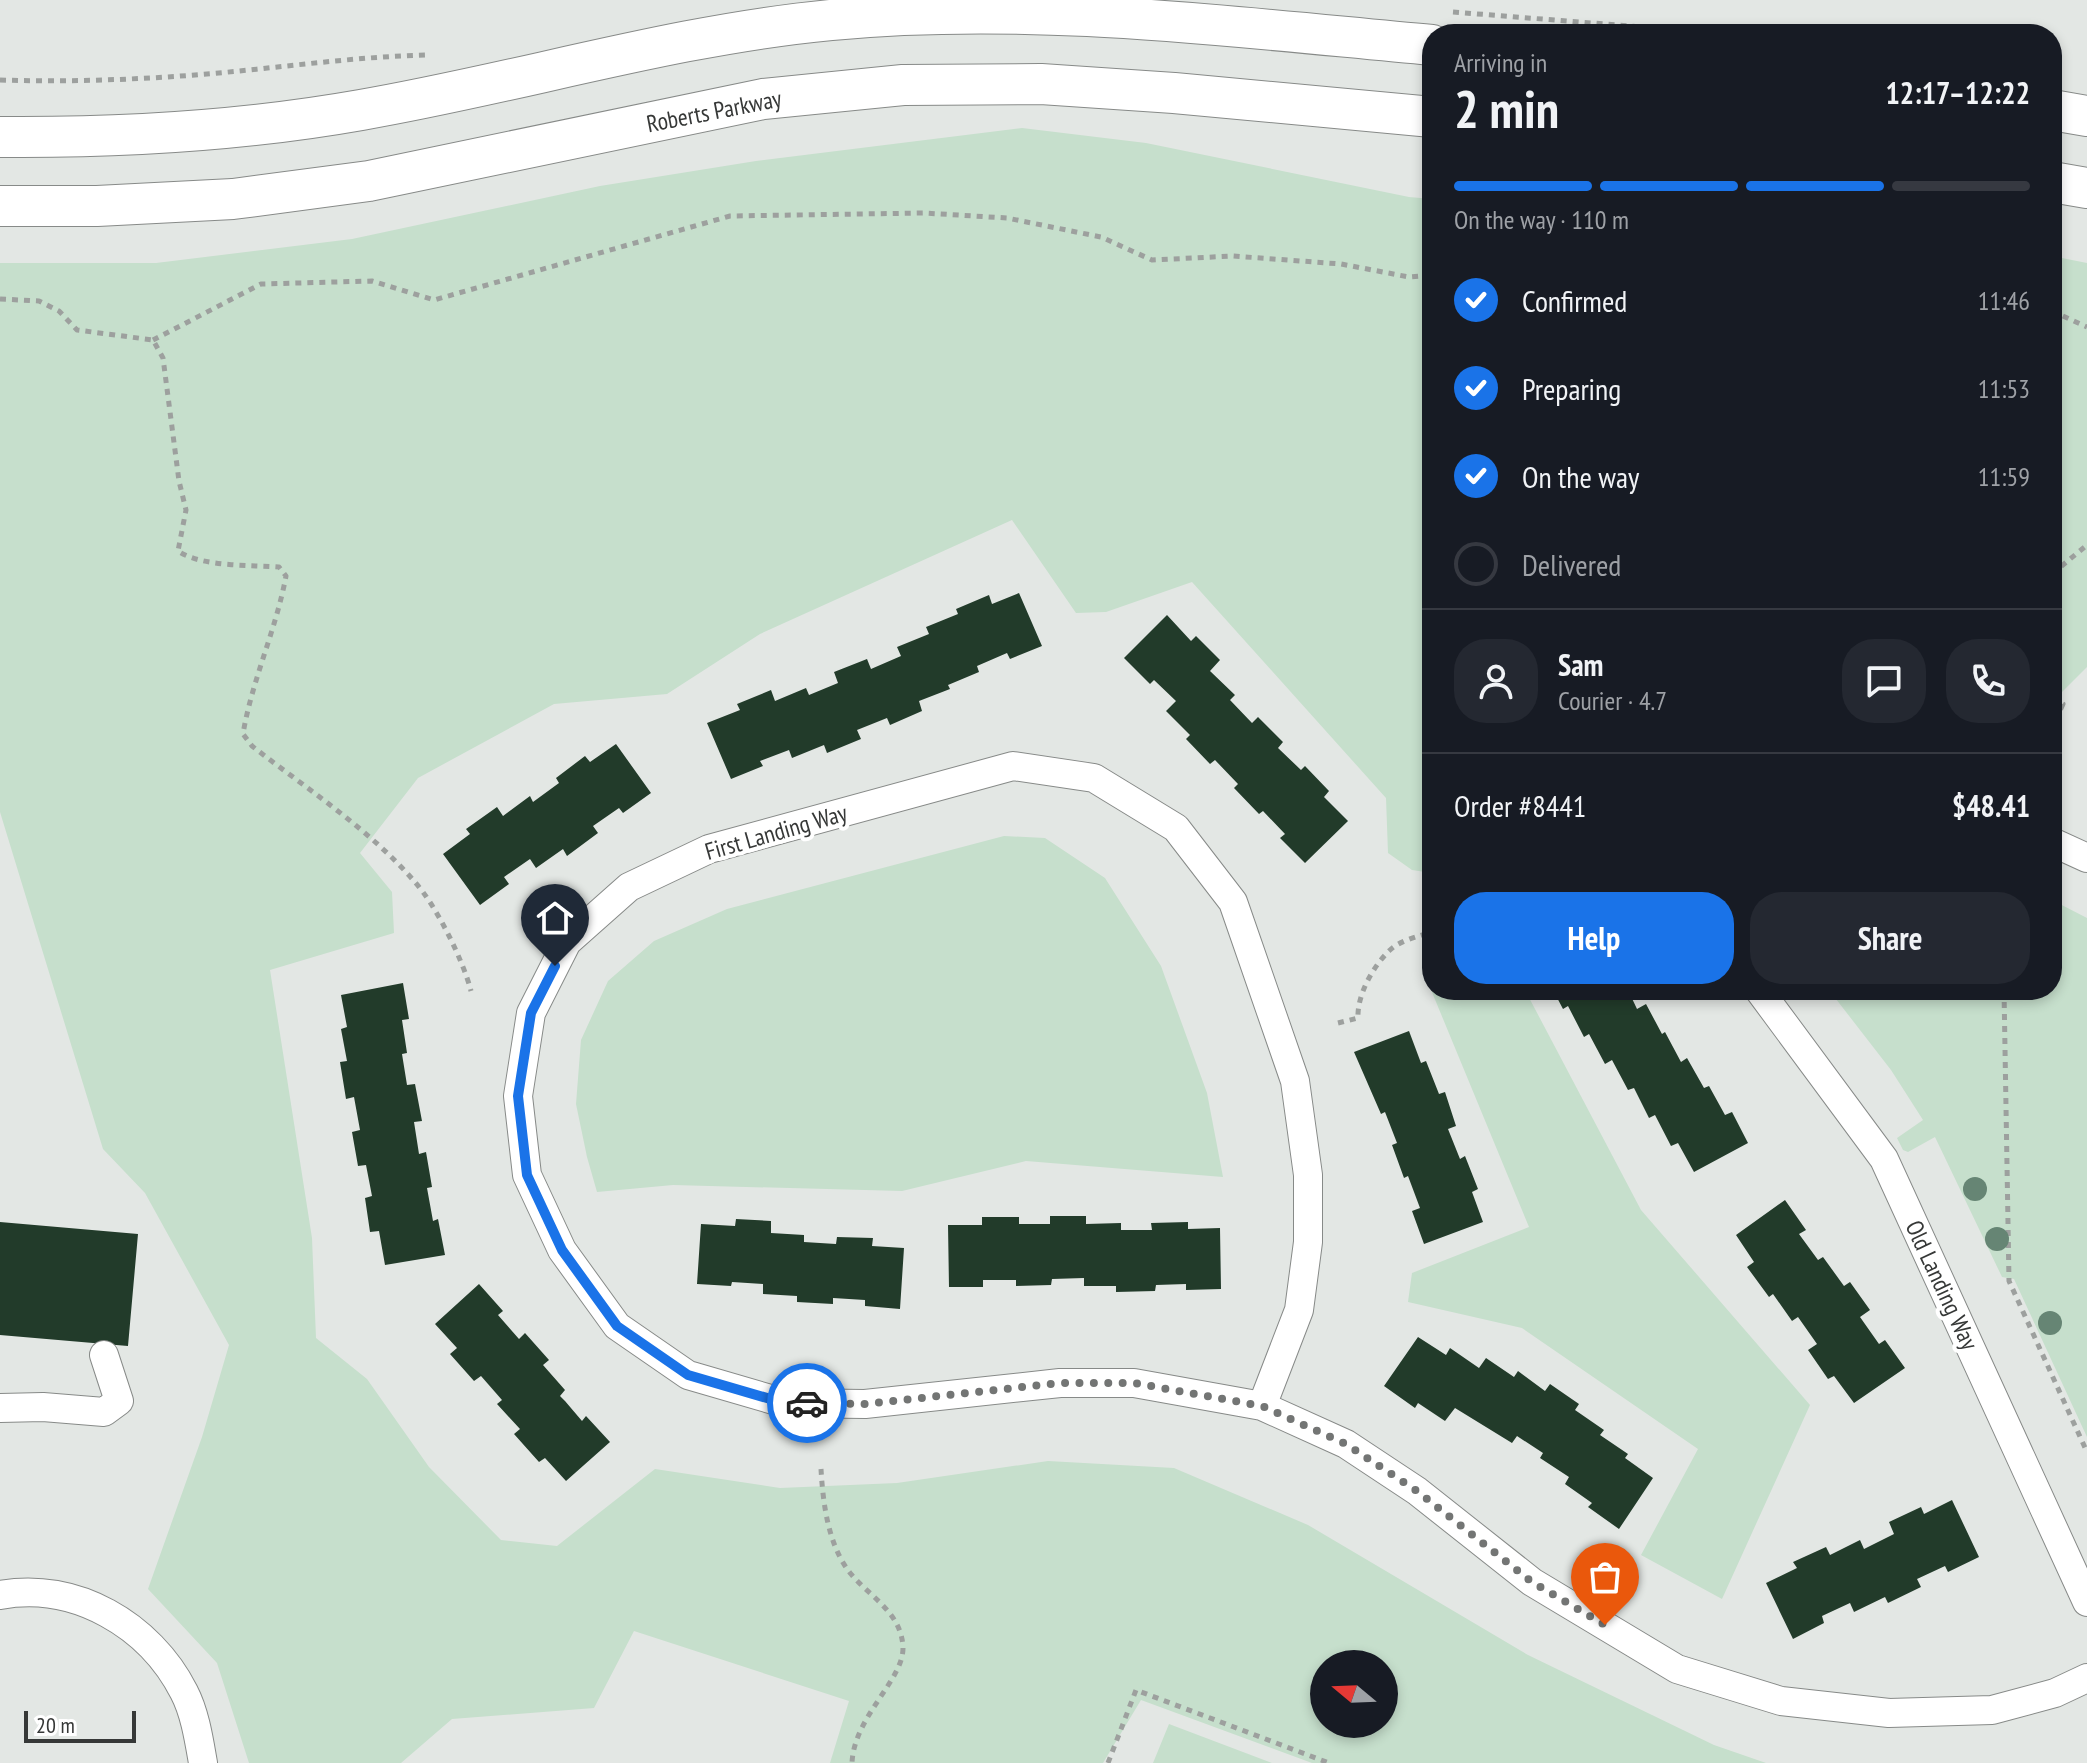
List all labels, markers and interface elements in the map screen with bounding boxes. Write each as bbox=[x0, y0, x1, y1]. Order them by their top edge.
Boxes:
text: Arriving in bbox=[1454, 46, 1547, 79]
text: 12:17–12:22 bbox=[1886, 73, 2030, 112]
text: 2 min bbox=[1454, 75, 1559, 142]
street label: Roberts Parkway bbox=[644, 83, 784, 139]
text: On the way · 110 m bbox=[1454, 203, 1629, 236]
icon: check bbox=[1454, 278, 1498, 322]
text: Confirmed bbox=[1522, 281, 1627, 320]
text: 11:46 bbox=[1978, 284, 2030, 317]
icon: check bbox=[1454, 366, 1498, 410]
text: Preparing bbox=[1522, 369, 1621, 408]
text: 11:53 bbox=[1978, 372, 2030, 405]
icon: check bbox=[1454, 454, 1498, 498]
text: On the way bbox=[1522, 457, 1639, 496]
text: 11:59 bbox=[1978, 460, 2030, 493]
text: Delivered bbox=[1522, 545, 1621, 584]
button: person bbox=[1454, 639, 1538, 723]
button: chat bbox=[1842, 639, 1926, 723]
button: phone bbox=[1946, 639, 2030, 723]
text: Sam bbox=[1558, 645, 1603, 684]
text: Courier · 4.7 bbox=[1558, 684, 1667, 717]
text: Order #8441 bbox=[1454, 786, 1586, 825]
text: $48.41 bbox=[1952, 786, 2030, 825]
street label: First Landing Way bbox=[701, 797, 851, 867]
pin bbox=[521, 884, 589, 966]
button: Help bbox=[1454, 892, 1734, 984]
button: Share bbox=[1750, 892, 2030, 984]
icon: home bbox=[533, 896, 577, 940]
street label: Old Landing Way bbox=[1899, 1215, 1985, 1355]
courier bbox=[767, 1363, 847, 1443]
icon: car bbox=[785, 1381, 829, 1425]
pin bbox=[1571, 1543, 1639, 1625]
icon: bag bbox=[1583, 1555, 1627, 1599]
north arrow bbox=[1310, 1650, 1398, 1738]
map controls bbox=[1310, 1650, 1398, 1738]
scale bar bbox=[24, 1707, 136, 1743]
text: 20 m bbox=[36, 1711, 75, 1739]

